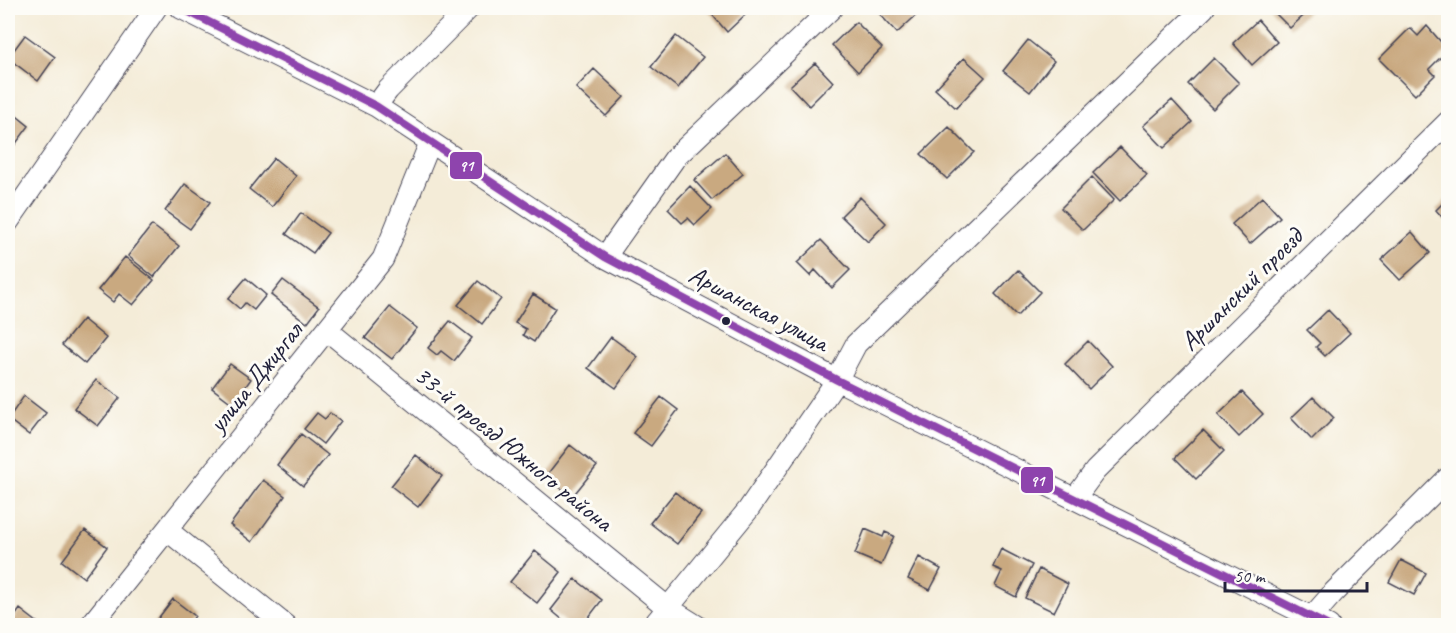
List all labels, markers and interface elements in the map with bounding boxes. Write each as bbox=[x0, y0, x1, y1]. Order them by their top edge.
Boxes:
line badge: 91 bbox=[449, 151, 483, 180]
text: 91 bbox=[459, 156, 475, 176]
street label: Аршанский проезд bbox=[1173, 219, 1312, 358]
street label: Аршанская улица bbox=[683, 258, 836, 360]
street label: улица Джиргал bbox=[200, 313, 311, 441]
unlabelled marker bbox=[720, 315, 732, 327]
street label: 33-й проезд Южного района bbox=[408, 358, 621, 540]
line badge: 91 bbox=[1020, 466, 1054, 494]
text: 91 bbox=[1030, 471, 1046, 491]
scale bar bbox=[1225, 555, 1368, 593]
text: 50 m bbox=[1234, 565, 1267, 587]

